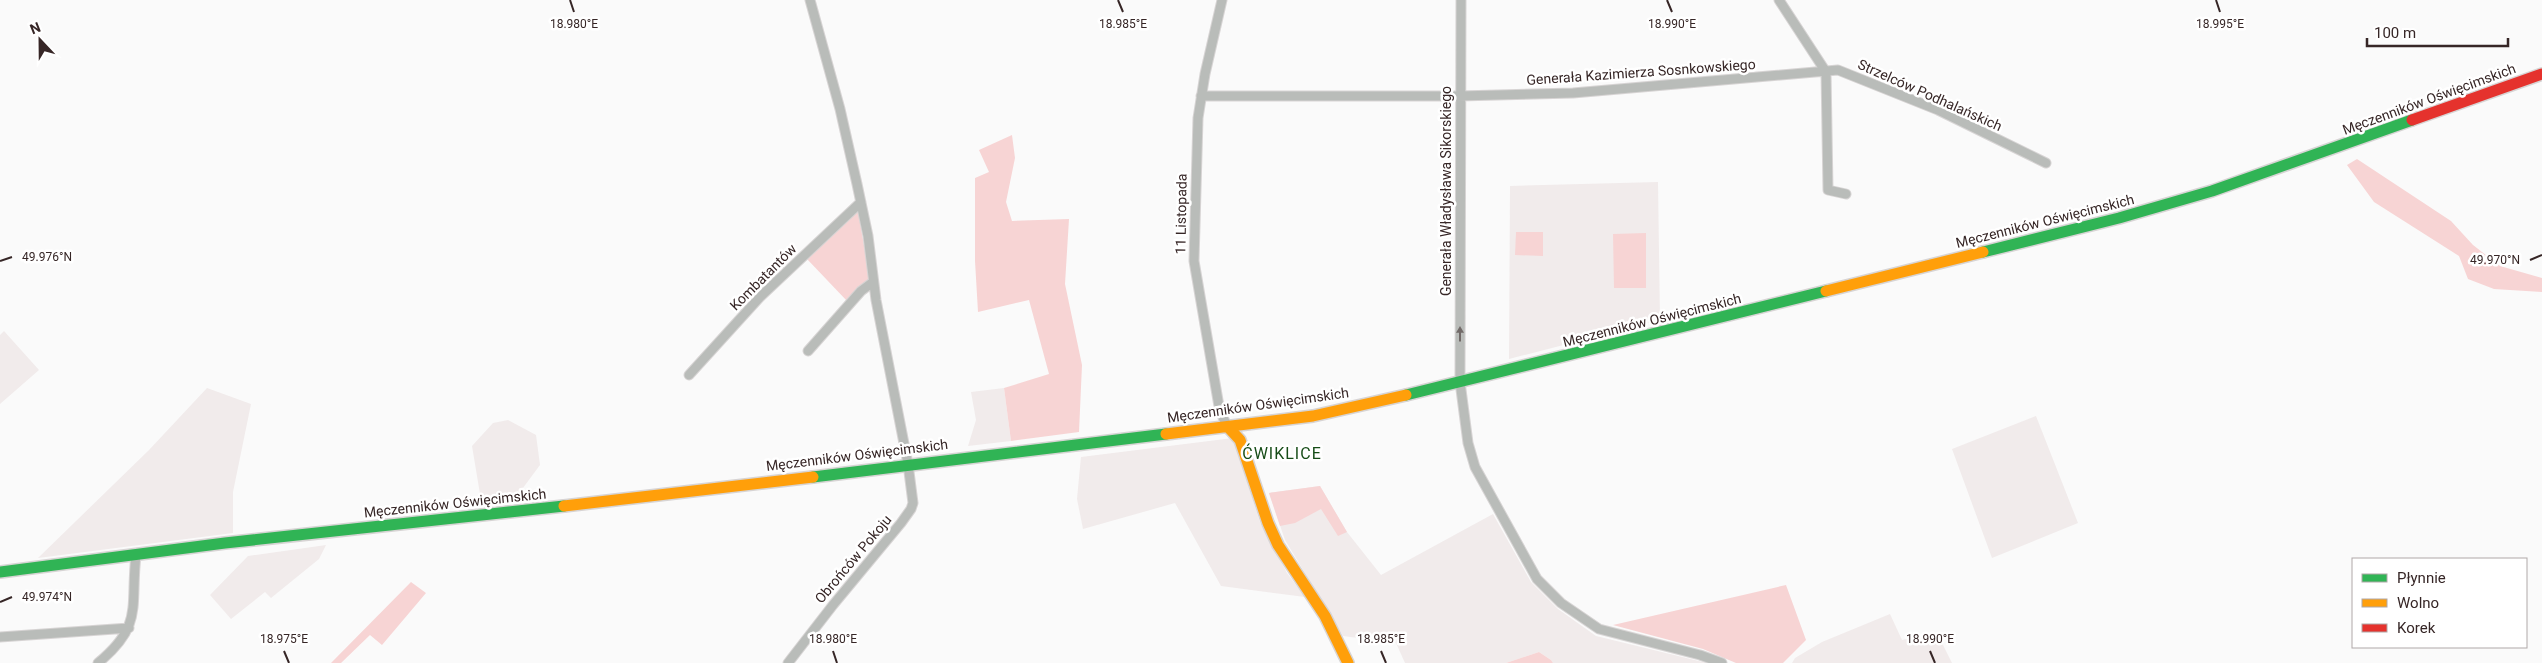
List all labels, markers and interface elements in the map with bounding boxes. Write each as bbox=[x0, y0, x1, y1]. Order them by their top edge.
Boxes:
north arrow bbox=[15, 15, 65, 65]
scale bar bbox=[2367, 15, 2508, 47]
text: 18.980°E bbox=[550, 17, 598, 31]
text: 18.985°E bbox=[1099, 17, 1147, 31]
text: 18.990°E bbox=[1648, 17, 1696, 31]
text: 18.995°E bbox=[2196, 17, 2244, 31]
text: N bbox=[28, 19, 43, 37]
text: 100 m bbox=[2374, 24, 2416, 42]
street label: Generała Kazimierza Sosnkowskiego bbox=[1526, 56, 1756, 88]
street label: Strzelców Podhalańskich bbox=[1855, 56, 2005, 134]
street label: Męczenników Oświęcimskich bbox=[2340, 60, 2518, 138]
street label: Generała Władysława Sikorskiego bbox=[1438, 86, 1454, 296]
street label: 11 Listopada bbox=[1172, 173, 1190, 255]
street label: Męczenników Oświęcimskich bbox=[1954, 191, 2136, 251]
street label: Kombatantów bbox=[727, 240, 800, 313]
text: 49.976°N bbox=[22, 250, 72, 264]
text: 49.970°N bbox=[2470, 253, 2520, 267]
street label: Męczenników Oświęcimskich bbox=[1561, 290, 1743, 350]
one-way arrow bbox=[1456, 325, 1464, 341]
street label: Męczenników Oświęcimskich bbox=[1166, 384, 1350, 426]
street label: Męczenników Oświęcimskich bbox=[765, 436, 949, 474]
district label: ĆWIKLICE bbox=[1242, 443, 1322, 463]
street label: Męczenników Oświęcimskich bbox=[363, 485, 547, 521]
street label: Obrońców Pokoju bbox=[812, 512, 894, 606]
legend bbox=[2352, 558, 2527, 648]
text: Płynnie bbox=[2397, 569, 2446, 587]
text: 49.974°N bbox=[22, 590, 72, 604]
text: Wolno bbox=[2397, 594, 2439, 612]
text: Korek bbox=[2397, 619, 2436, 637]
text: 18.975°E bbox=[260, 632, 308, 646]
text: 18.980°E bbox=[809, 632, 857, 646]
text: 18.985°E bbox=[1357, 632, 1405, 646]
text: 18.990°E bbox=[1906, 632, 1954, 646]

